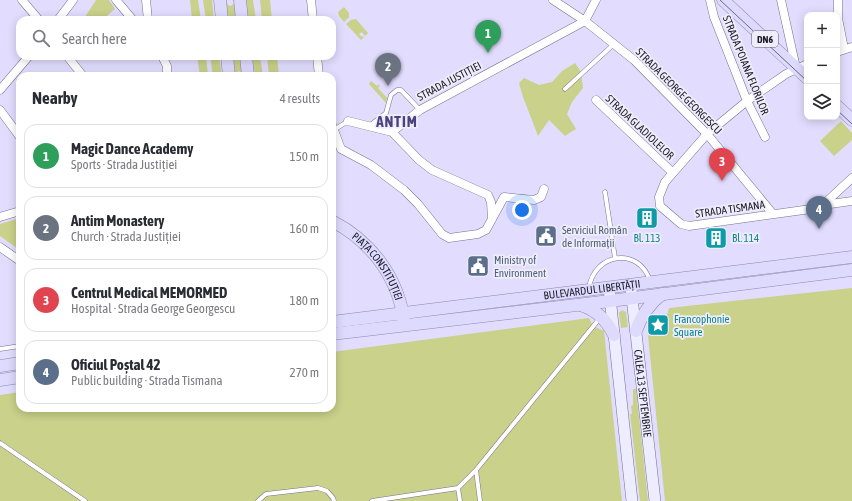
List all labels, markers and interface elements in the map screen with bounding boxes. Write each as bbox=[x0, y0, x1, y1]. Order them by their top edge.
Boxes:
map controls bbox=[804, 12, 840, 120]
button: + bbox=[804, 12, 840, 48]
street label: STRADA POIANA FLORILOR bbox=[721, 14, 772, 117]
search box bbox=[16, 16, 336, 60]
pin: 1 bbox=[475, 20, 501, 53]
icon: search bbox=[30, 27, 52, 49]
text: Search here bbox=[62, 30, 127, 47]
road number: DN6 bbox=[752, 31, 778, 47]
street label: STRADA GEORGE GEORGESCU bbox=[634, 46, 724, 136]
button: − bbox=[804, 48, 840, 84]
pin: 2 bbox=[375, 53, 401, 86]
street label: STRADA JUSTIȚIEI bbox=[415, 59, 483, 103]
button: layers bbox=[804, 84, 840, 120]
text: Nearby bbox=[32, 88, 78, 108]
text: 4 results bbox=[280, 91, 320, 106]
street label: STRADA GLADIOLELOR bbox=[603, 92, 677, 162]
district label: ANTIM bbox=[375, 113, 418, 130]
text: Magic Dance Academy bbox=[71, 140, 193, 157]
pin: 3 bbox=[709, 148, 735, 181]
text: 1 bbox=[43, 149, 49, 164]
text: 150 m bbox=[290, 149, 319, 164]
text: Sports · Strada Justiției bbox=[71, 157, 177, 172]
pin: 4 bbox=[806, 196, 832, 229]
street label: STRADA TISMANA bbox=[694, 198, 766, 220]
your location bbox=[512, 200, 532, 220]
building icon: Bl. 113 bbox=[634, 205, 660, 231]
text: Antim Monastery bbox=[71, 212, 164, 229]
text: 2 bbox=[43, 221, 49, 236]
text: 160 m bbox=[290, 221, 319, 236]
public building icon: Serviciul Român de Informații bbox=[533, 223, 559, 249]
place label: Serviciul Român de Informații bbox=[562, 224, 627, 249]
building icon: Bl. 114 bbox=[703, 225, 729, 251]
text: Church · Strada Justiției bbox=[71, 229, 181, 244]
street label: PIAȚA CONSTITUȚIEI bbox=[350, 230, 405, 302]
place label: Bl. 113 bbox=[633, 232, 661, 244]
place label: Bl. 114 bbox=[732, 232, 759, 244]
public building icon: Ministry of Environment bbox=[465, 253, 491, 279]
place label: Ministry of Environment bbox=[494, 254, 546, 279]
street label: BULEVARDUL LIBERTĂȚII bbox=[543, 278, 641, 302]
text: Centrul Medical MEMORMED bbox=[71, 284, 227, 301]
text: 3 bbox=[43, 293, 49, 308]
text: 180 m bbox=[290, 293, 319, 308]
text: Hospital · Strada George Georgescu bbox=[71, 301, 235, 316]
place icon: Francophonie Square bbox=[645, 312, 671, 338]
place label: Francophonie Square bbox=[674, 313, 730, 338]
street label: CALEA 13 SEPTEMBRIE bbox=[632, 349, 654, 438]
text: Oficiul Poștal 42 bbox=[71, 356, 161, 373]
text: 4 bbox=[43, 365, 49, 380]
text: 270 m bbox=[290, 365, 319, 380]
text: Public building · Strada Tismana bbox=[71, 373, 223, 388]

